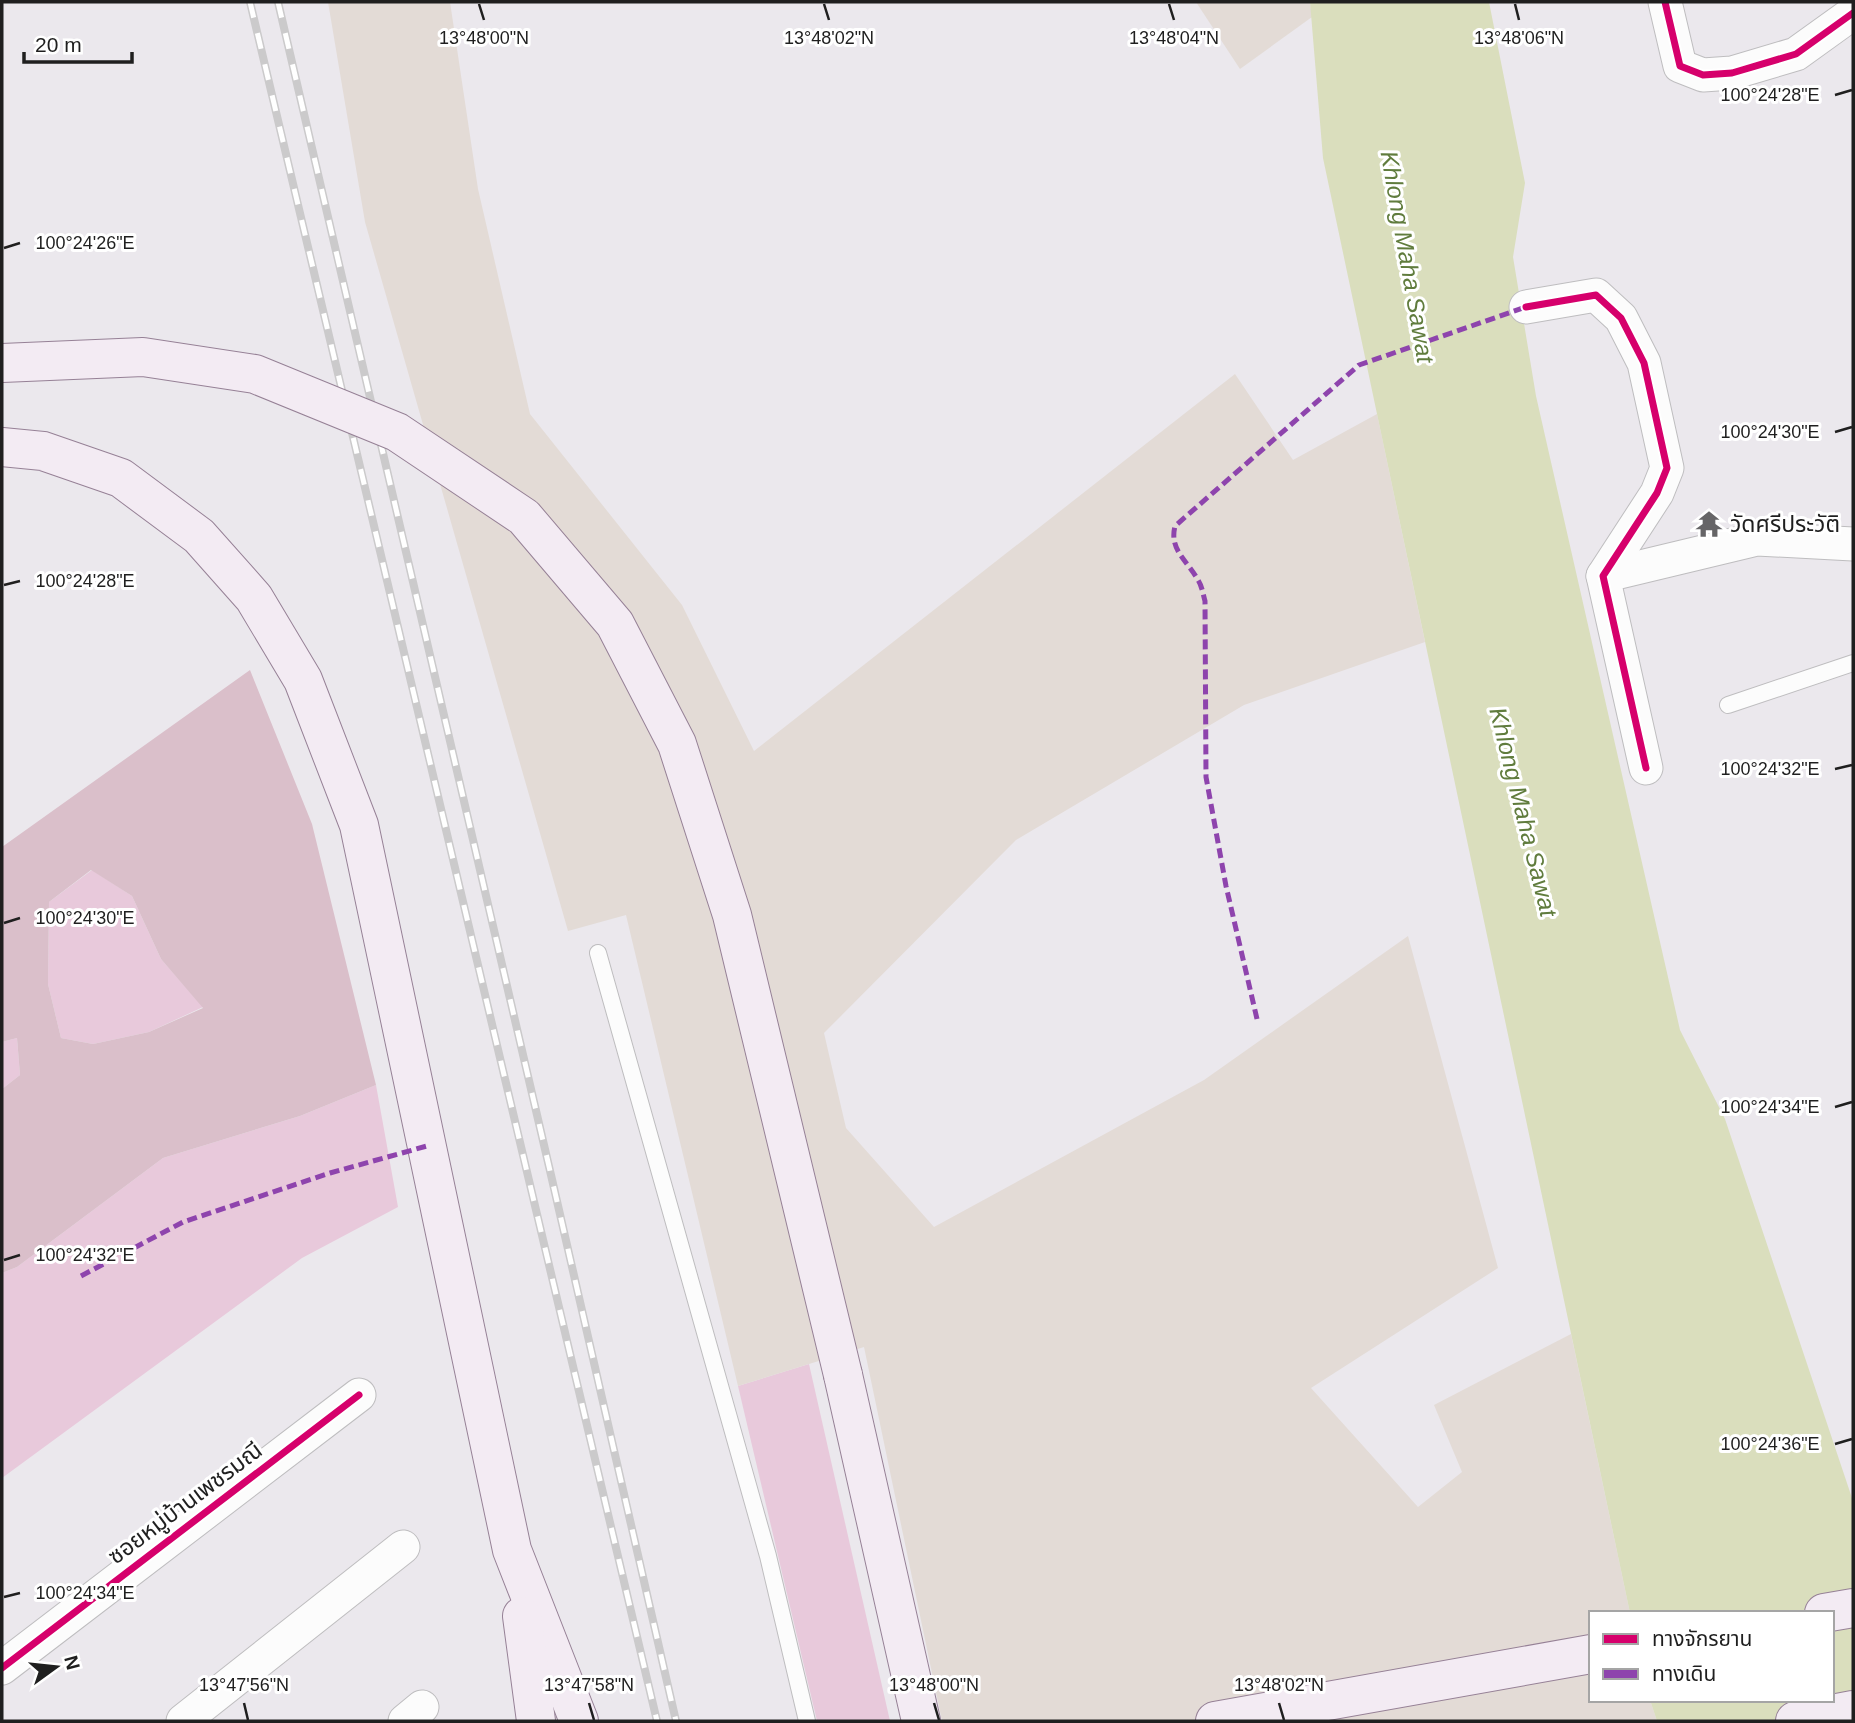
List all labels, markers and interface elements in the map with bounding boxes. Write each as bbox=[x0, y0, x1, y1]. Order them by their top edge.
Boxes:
scale bar bbox=[24, 21, 133, 65]
text: 13°48'00"N bbox=[439, 28, 529, 48]
text: 13°48'02"N bbox=[784, 28, 874, 48]
text: 13°48'04"N bbox=[1129, 28, 1219, 48]
text: 13°48'06"N bbox=[1474, 28, 1564, 48]
text: 20 m bbox=[35, 33, 82, 56]
text: 100°24'28"E bbox=[1720, 85, 1820, 105]
water label: Khlong Maha Sawat bbox=[1376, 149, 1440, 366]
text: 100°24'26"E bbox=[35, 233, 135, 253]
text: 100°24'30"E bbox=[1720, 422, 1820, 442]
temple icon: วัดศรีประวัติ bbox=[1694, 509, 1724, 539]
place label: วัดศรีประวัติ bbox=[1730, 511, 1840, 537]
text: 100°24'28"E bbox=[35, 571, 135, 591]
water label: Khlong Maha Sawat bbox=[1484, 704, 1563, 921]
text: 100°24'32"E bbox=[1720, 759, 1820, 779]
text: 100°24'30"E bbox=[35, 908, 135, 928]
text: 100°24'34"E bbox=[1720, 1097, 1820, 1117]
text: 100°24'32"E bbox=[35, 1245, 135, 1265]
text: 100°24'36"E bbox=[1720, 1434, 1820, 1454]
street label: ซอยหมู่บ้านเพชรมณี bbox=[103, 1437, 268, 1571]
text: 100°24'34"E bbox=[35, 1583, 135, 1603]
legend bbox=[1589, 1611, 1834, 1702]
text: ทางจักรยาน bbox=[1652, 1627, 1753, 1650]
north arrow bbox=[21, 1632, 91, 1702]
text: N bbox=[60, 1653, 84, 1672]
text: ทางเดิน bbox=[1652, 1662, 1716, 1685]
text: 13°47'56"N bbox=[199, 1675, 289, 1695]
text: 13°47'58"N bbox=[544, 1675, 634, 1695]
text: 13°48'00"N bbox=[889, 1675, 979, 1695]
text: 13°48'02"N bbox=[1234, 1675, 1324, 1695]

